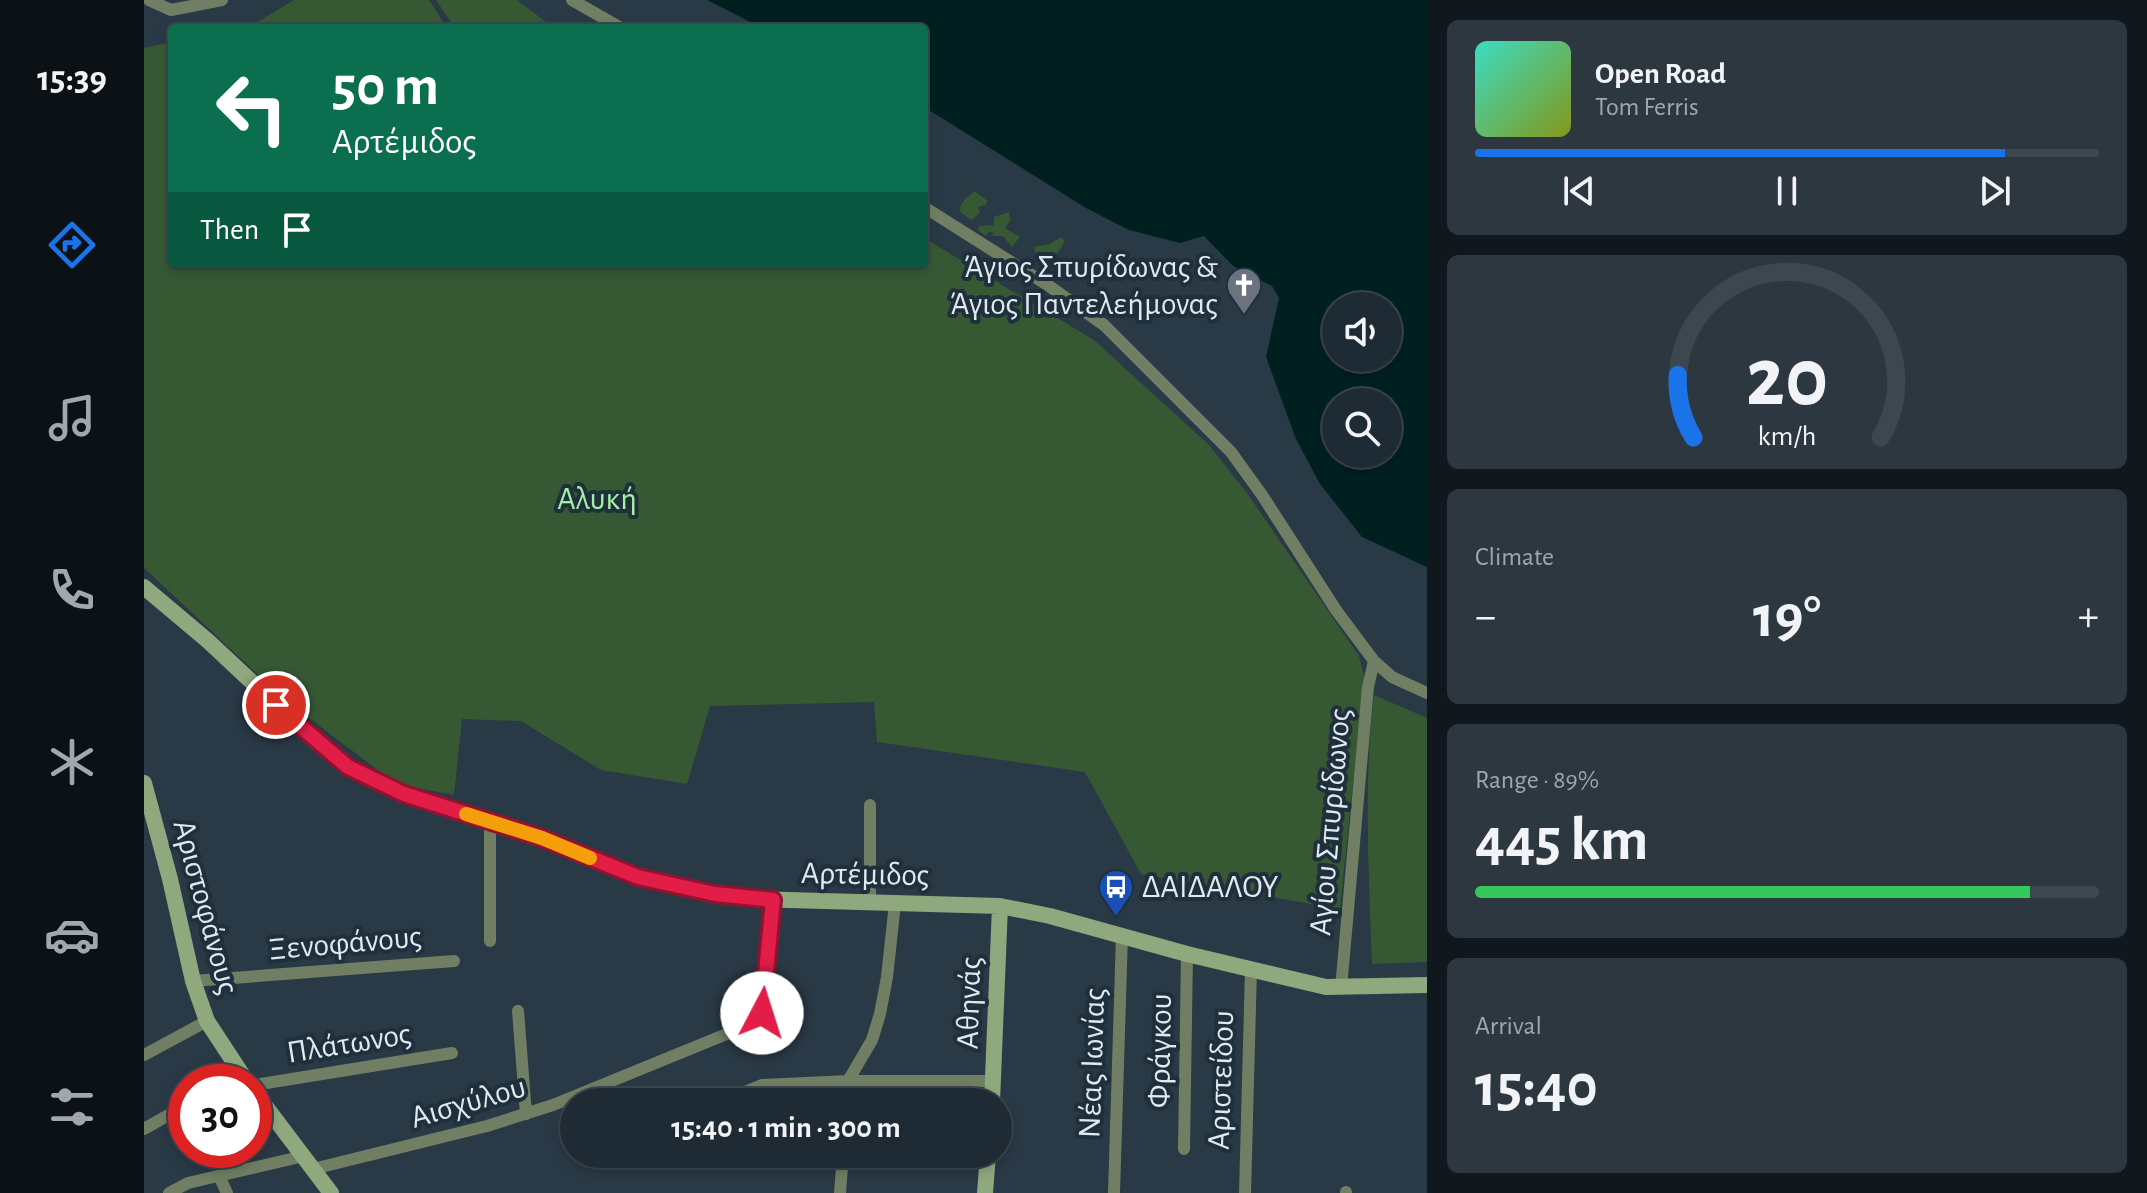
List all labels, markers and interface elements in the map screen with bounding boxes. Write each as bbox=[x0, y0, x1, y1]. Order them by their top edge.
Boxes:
icon: left bbox=[200, 56, 304, 160]
text: 50 m bbox=[332, 59, 439, 115]
text: Open Road bbox=[1595, 59, 1726, 89]
text: 15:39 bbox=[37, 61, 107, 97]
text: Tom Ferris bbox=[1595, 94, 1699, 120]
text: Αρτέμιδος bbox=[332, 124, 476, 160]
icon: previous bbox=[1557, 169, 1601, 213]
icon: pause bbox=[1765, 169, 1809, 213]
icon: next bbox=[1973, 169, 2017, 213]
icon: arrive bbox=[275, 208, 319, 252]
text: Then bbox=[200, 215, 259, 245]
icon: directions bbox=[44, 217, 100, 273]
place label: Άγιος Σπυρίδωνας & Άγιος Παντελεήμονας bbox=[949, 251, 1218, 320]
church icon: Άγιος Σπυρίδωνας & Άγιος Παντελεήμονας bbox=[1225, 266, 1263, 316]
map controls bbox=[1322, 292, 1402, 468]
button: sound bbox=[1322, 292, 1402, 372]
text: 20 bbox=[1746, 336, 1828, 420]
button: search bbox=[1322, 388, 1402, 468]
icon: music bbox=[44, 390, 100, 446]
text: km/h bbox=[1758, 422, 1816, 451]
park label: Αλυκή bbox=[557, 483, 637, 515]
text: Climate bbox=[1475, 544, 1554, 570]
icon: phone bbox=[44, 562, 100, 618]
text: 19° bbox=[1753, 588, 1821, 648]
text: − bbox=[1475, 595, 1496, 639]
text: + bbox=[2078, 595, 2099, 639]
pin bbox=[242, 671, 310, 739]
icon: arrive bbox=[254, 683, 298, 727]
street label: Αγίου Σπυρίδωνος bbox=[1304, 707, 1356, 937]
icon: climate bbox=[44, 734, 100, 790]
text: Range · 89% bbox=[1475, 767, 1599, 793]
text: 445 km bbox=[1475, 811, 1648, 871]
street label: Αριστοφάνους bbox=[167, 816, 245, 998]
street label: Αρτέμιδος bbox=[801, 857, 929, 891]
bus stop icon: ΔΑΙΔΑΛΟΥ bbox=[1097, 868, 1135, 918]
place label: ΔΑΙΔΑΛΟΥ bbox=[1142, 871, 1278, 903]
icon: car bbox=[44, 907, 100, 963]
street label: Ξενοφάνους bbox=[267, 920, 423, 966]
street label: Αθηνάς bbox=[951, 956, 987, 1050]
position arrow bbox=[720, 971, 804, 1055]
street label: Νέας Ιωνίας bbox=[1073, 987, 1111, 1139]
street label: Φράγκου bbox=[1143, 993, 1177, 1109]
street label: Αριστείδου bbox=[1203, 1010, 1239, 1150]
text: Arrival bbox=[1475, 1013, 1542, 1039]
street label: Πλάτωνος bbox=[285, 1017, 413, 1069]
text: 15:40 bbox=[1475, 1057, 1598, 1117]
speed limit sign: 30 bbox=[168, 1064, 272, 1168]
street label: Αισχύλου bbox=[407, 1070, 529, 1134]
icon: filters bbox=[44, 1079, 100, 1135]
text: 15:40 · 1 min · 300 m bbox=[671, 1113, 901, 1143]

